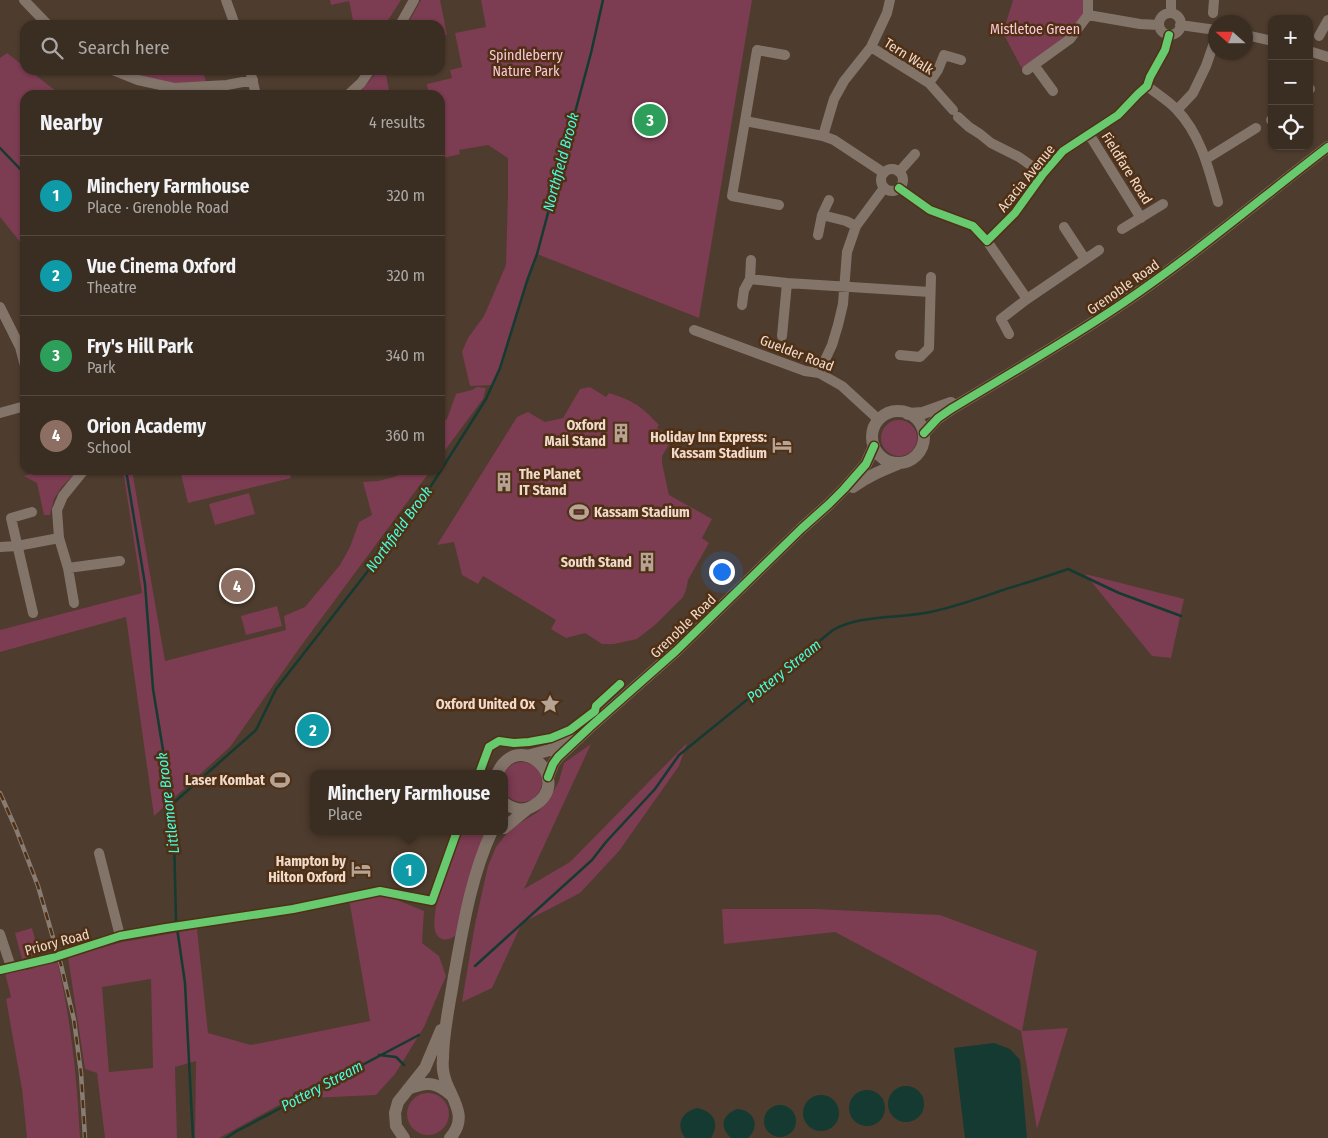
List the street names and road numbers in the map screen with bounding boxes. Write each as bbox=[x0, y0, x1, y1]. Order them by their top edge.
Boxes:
street label: Tern Walk bbox=[881, 35, 937, 79]
street label: Fieldfare Road bbox=[1098, 129, 1155, 207]
street label: Acacia Avenue bbox=[994, 141, 1059, 215]
street label: Grenoble Road bbox=[1084, 256, 1163, 319]
street label: Guelder Road bbox=[758, 332, 836, 375]
street label: Grenoble Road bbox=[647, 591, 720, 662]
street label: Priory Road bbox=[23, 926, 91, 959]

